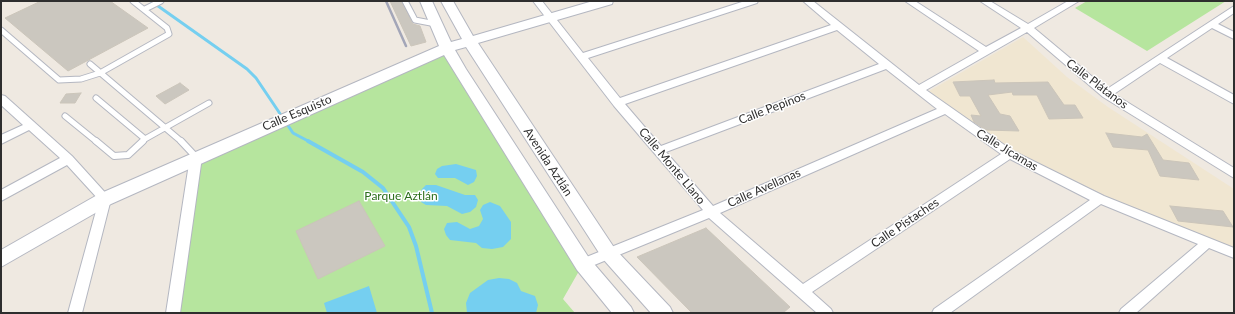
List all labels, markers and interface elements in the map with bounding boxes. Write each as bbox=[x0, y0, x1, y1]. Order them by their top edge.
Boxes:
street label: Calle Plátanos bbox=[1063, 56, 1131, 112]
street label: Calle Pepinos bbox=[736, 89, 808, 127]
street label: Calle Esquisto bbox=[260, 92, 334, 134]
street label: Avenida Aztlán bbox=[521, 125, 575, 199]
street label: Calle Monte Llano bbox=[636, 125, 708, 207]
street label: Calle Jícamas bbox=[973, 126, 1041, 174]
street label: Calle Avellanas bbox=[725, 165, 803, 211]
park label: Parque Aztlán bbox=[364, 189, 438, 203]
street label: Calle Pistaches bbox=[868, 195, 942, 251]

